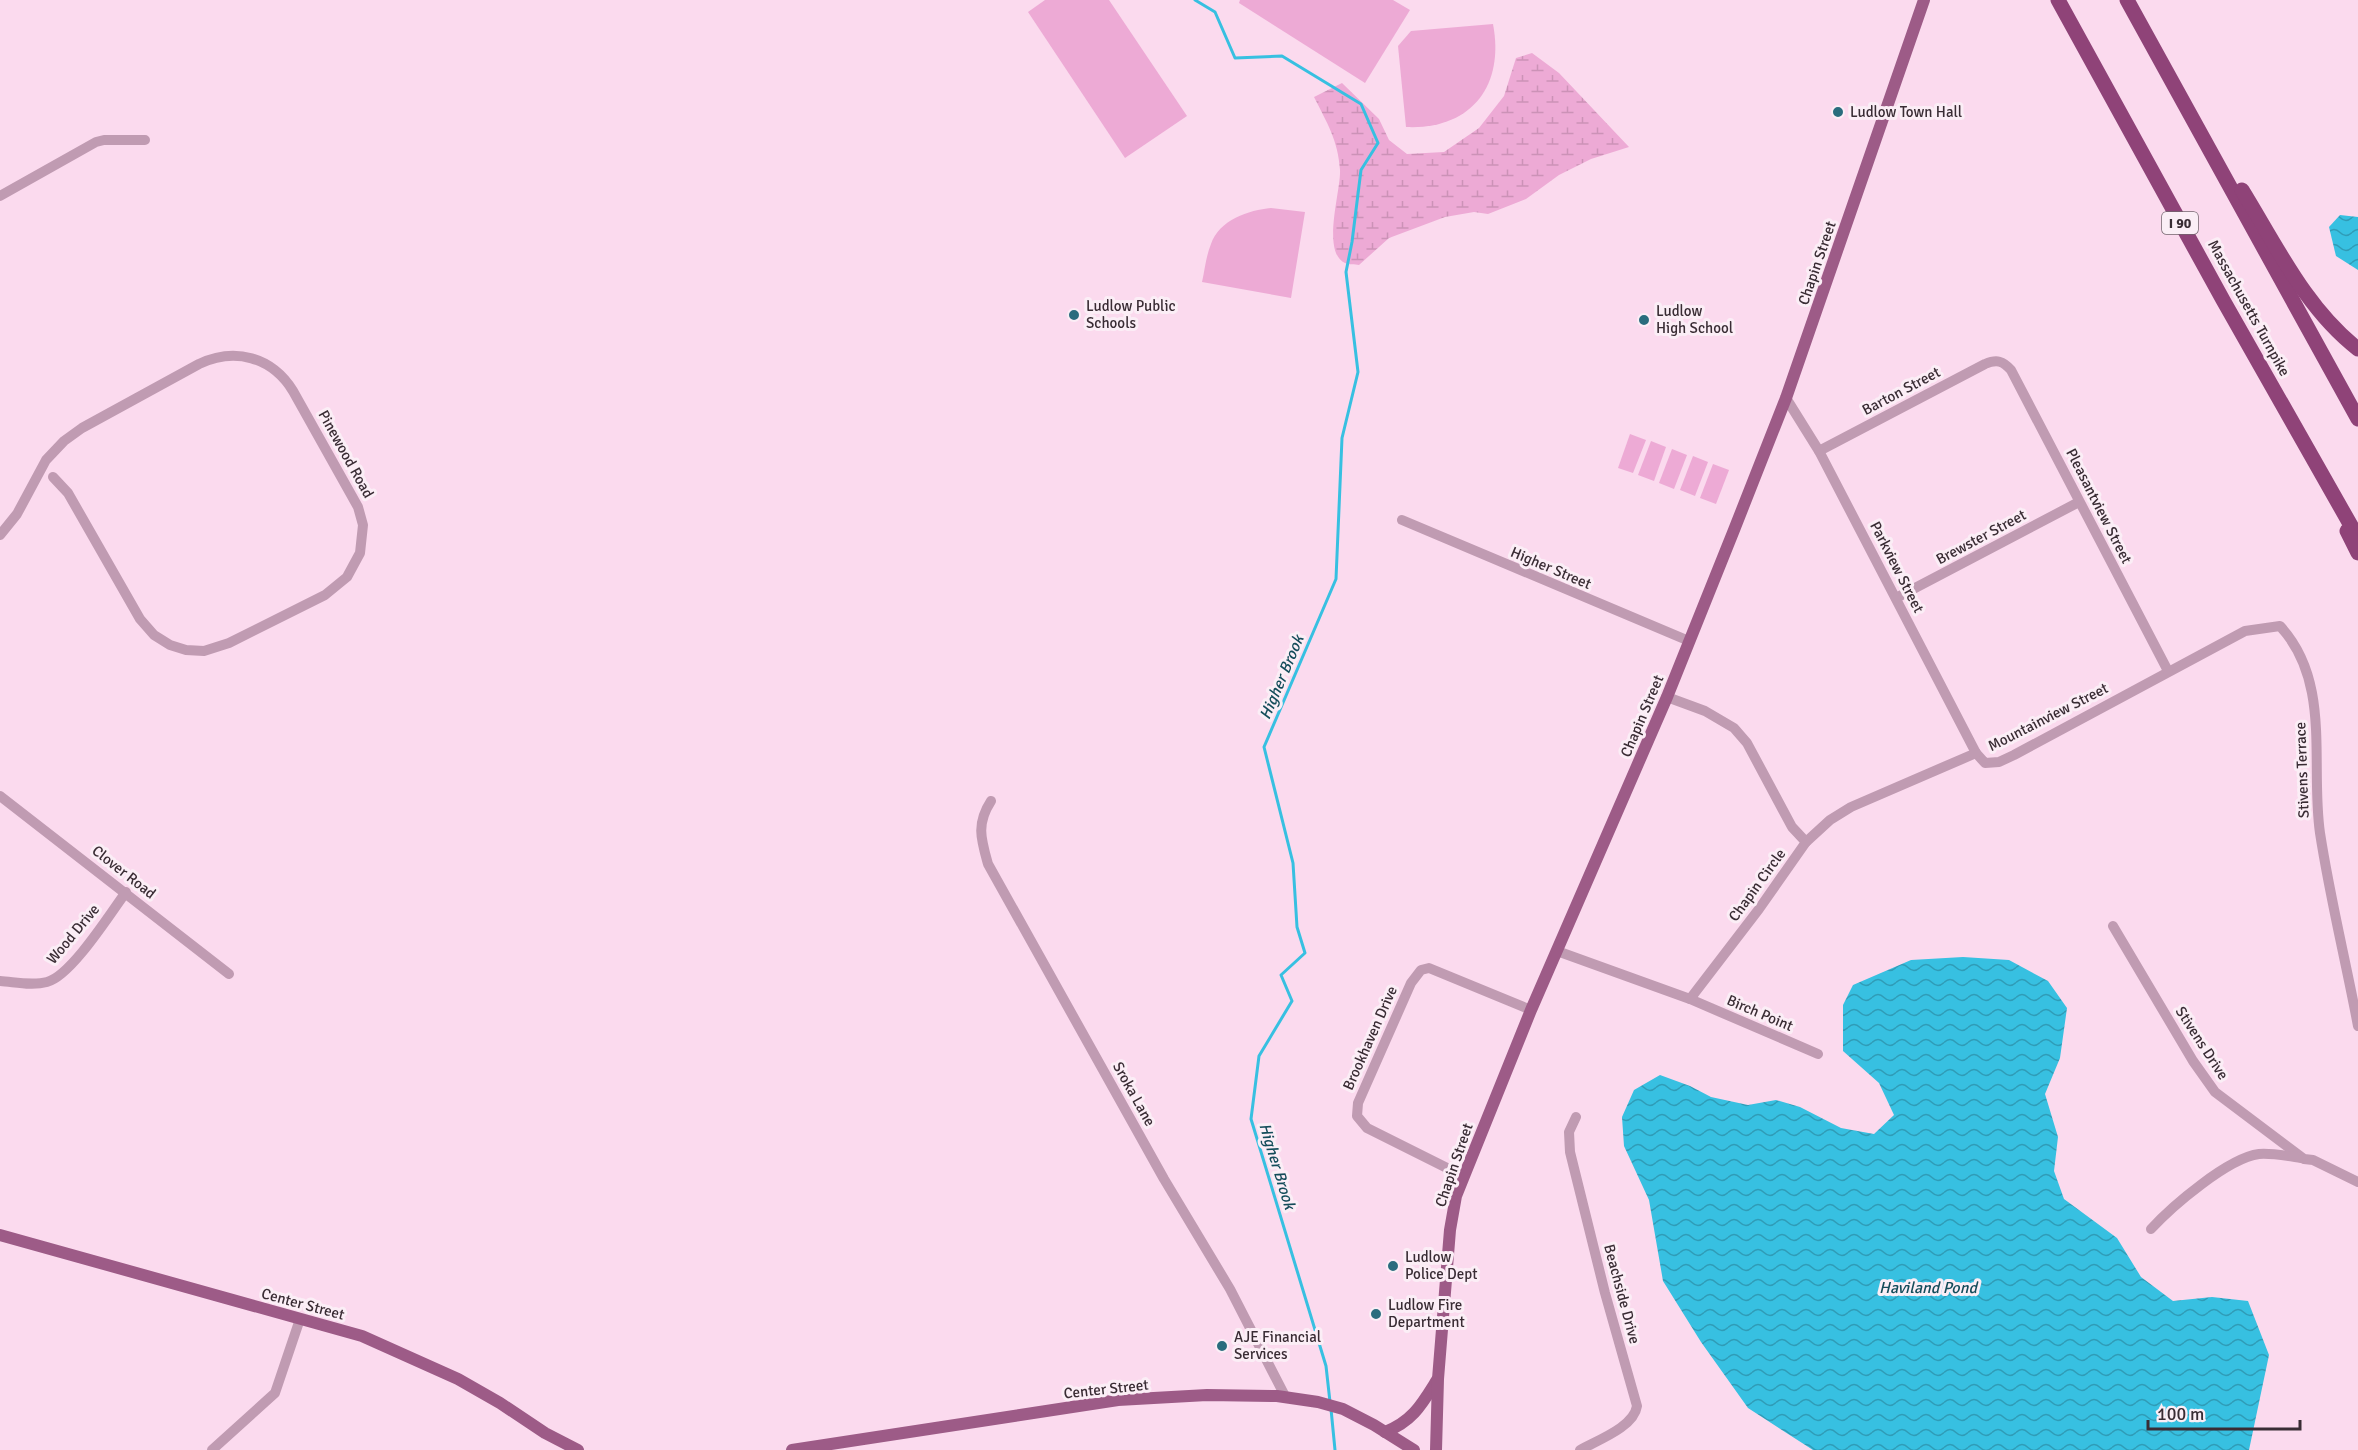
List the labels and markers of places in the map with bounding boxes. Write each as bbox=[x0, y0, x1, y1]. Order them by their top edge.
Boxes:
place label: Ludlow Town Hall bbox=[1850, 103, 1962, 121]
marker: Ludlow Town Hall bbox=[1831, 105, 1845, 119]
place label: Ludlow Public Schools bbox=[1086, 297, 1176, 332]
place label: Ludlow High School bbox=[1656, 302, 1733, 337]
marker: Ludlow Public Schools bbox=[1067, 308, 1081, 322]
marker: Ludlow High School bbox=[1637, 313, 1651, 327]
place label: Ludlow Police Dept bbox=[1405, 1248, 1478, 1283]
marker: Ludlow Police Dept bbox=[1386, 1259, 1400, 1273]
place label: Ludlow Fire Department bbox=[1388, 1296, 1465, 1331]
marker: Ludlow Fire Department bbox=[1369, 1307, 1383, 1321]
place label: AJE Financial Services bbox=[1234, 1328, 1321, 1363]
marker: AJE Financial Services bbox=[1215, 1339, 1229, 1353]

